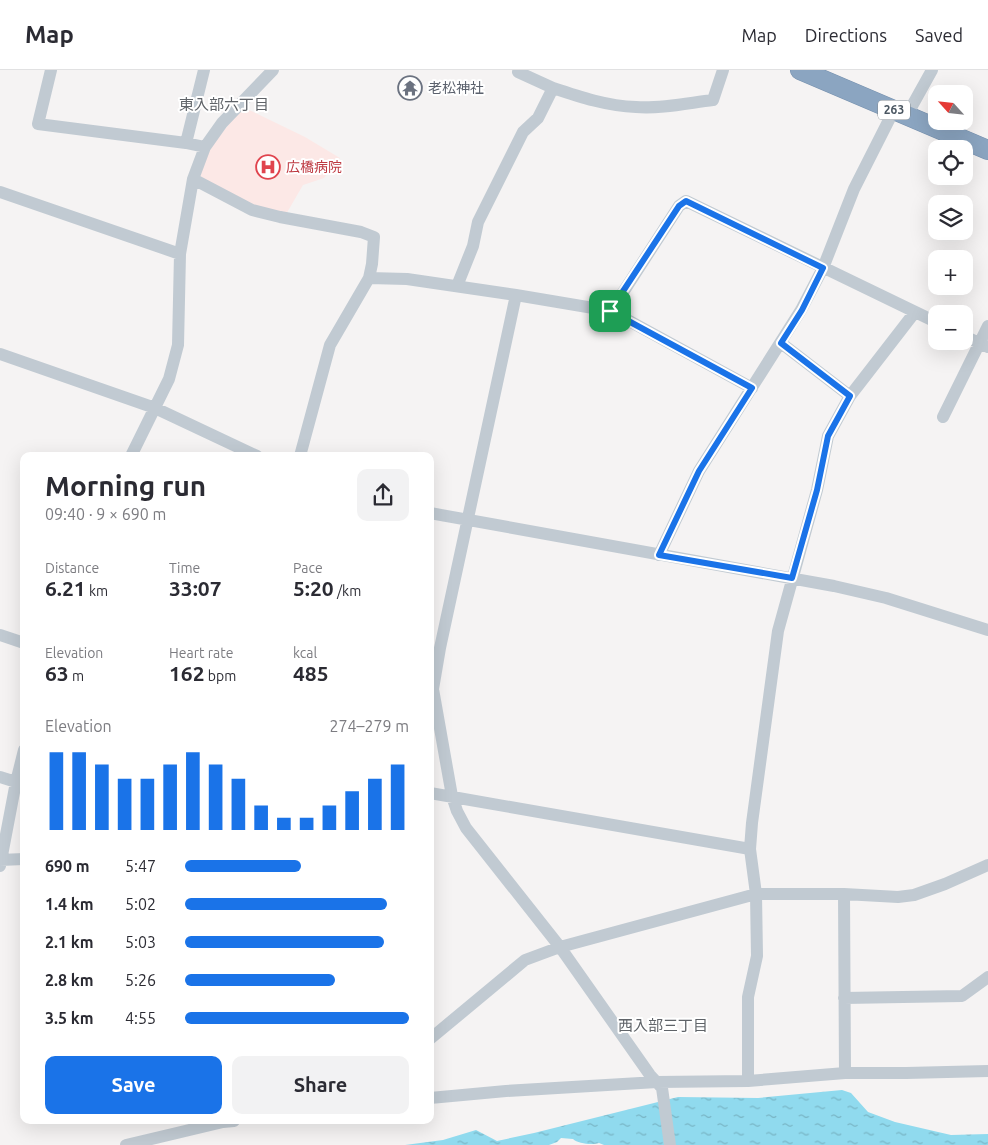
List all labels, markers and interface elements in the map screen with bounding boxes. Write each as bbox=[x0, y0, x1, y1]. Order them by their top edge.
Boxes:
text: Map bbox=[25, 21, 74, 48]
text: Map bbox=[741, 25, 777, 45]
text: Directions bbox=[805, 25, 887, 45]
text: Saved bbox=[915, 25, 963, 45]
temple icon: 老松神社 bbox=[397, 75, 423, 101]
place label: 老松神社 bbox=[428, 80, 484, 96]
north arrow bbox=[928, 85, 972, 130]
map controls bbox=[928, 85, 973, 350]
district label: 東入部六丁目 bbox=[179, 96, 269, 113]
road number: 263 bbox=[878, 100, 910, 120]
button: locate bbox=[928, 140, 973, 185]
hospital icon: 広橋病院 bbox=[255, 154, 281, 180]
place label: 広橋病院 bbox=[286, 159, 342, 175]
button: layers bbox=[928, 195, 973, 240]
button: + bbox=[928, 250, 973, 295]
pin bbox=[589, 290, 631, 332]
icon: arrive bbox=[596, 297, 624, 325]
button: − bbox=[928, 305, 973, 350]
button: share bbox=[357, 469, 409, 521]
text: Morning run bbox=[45, 470, 206, 501]
text: 09:40 · 9 × 690 m bbox=[45, 505, 166, 523]
text: Distance bbox=[45, 560, 99, 576]
text: Time bbox=[169, 560, 200, 576]
text: Pace bbox=[293, 560, 323, 576]
text: 6.21 bbox=[45, 576, 86, 600]
text: 33:07 bbox=[169, 576, 222, 600]
text: 5:20 bbox=[293, 576, 334, 600]
text: km bbox=[86, 583, 108, 599]
text: /km bbox=[334, 583, 361, 599]
text: Elevation bbox=[45, 645, 103, 661]
text: Heart rate bbox=[169, 645, 233, 661]
text: kcal bbox=[293, 645, 317, 661]
text: 63 bbox=[45, 661, 69, 685]
text: 162 bbox=[169, 661, 205, 685]
text: 485 bbox=[293, 661, 329, 685]
text: m bbox=[69, 668, 84, 684]
text: bpm bbox=[205, 668, 236, 684]
text: Elevation bbox=[45, 717, 112, 735]
text: 274–279 m bbox=[329, 717, 409, 735]
text: 690 m bbox=[45, 857, 90, 875]
text: 5:47 bbox=[125, 857, 156, 875]
text: 1.4 km bbox=[45, 895, 94, 913]
text: 5:02 bbox=[125, 895, 156, 913]
text: 2.1 km bbox=[45, 933, 94, 951]
text: 5:03 bbox=[125, 933, 156, 951]
text: 2.8 km bbox=[45, 971, 94, 989]
text: 5:26 bbox=[125, 971, 156, 989]
text: 3.5 km bbox=[45, 1009, 94, 1027]
text: 4:55 bbox=[125, 1009, 156, 1027]
district label: 西入部三丁目 bbox=[618, 1017, 708, 1034]
button: Save bbox=[45, 1056, 222, 1114]
button: Share bbox=[232, 1056, 409, 1114]

